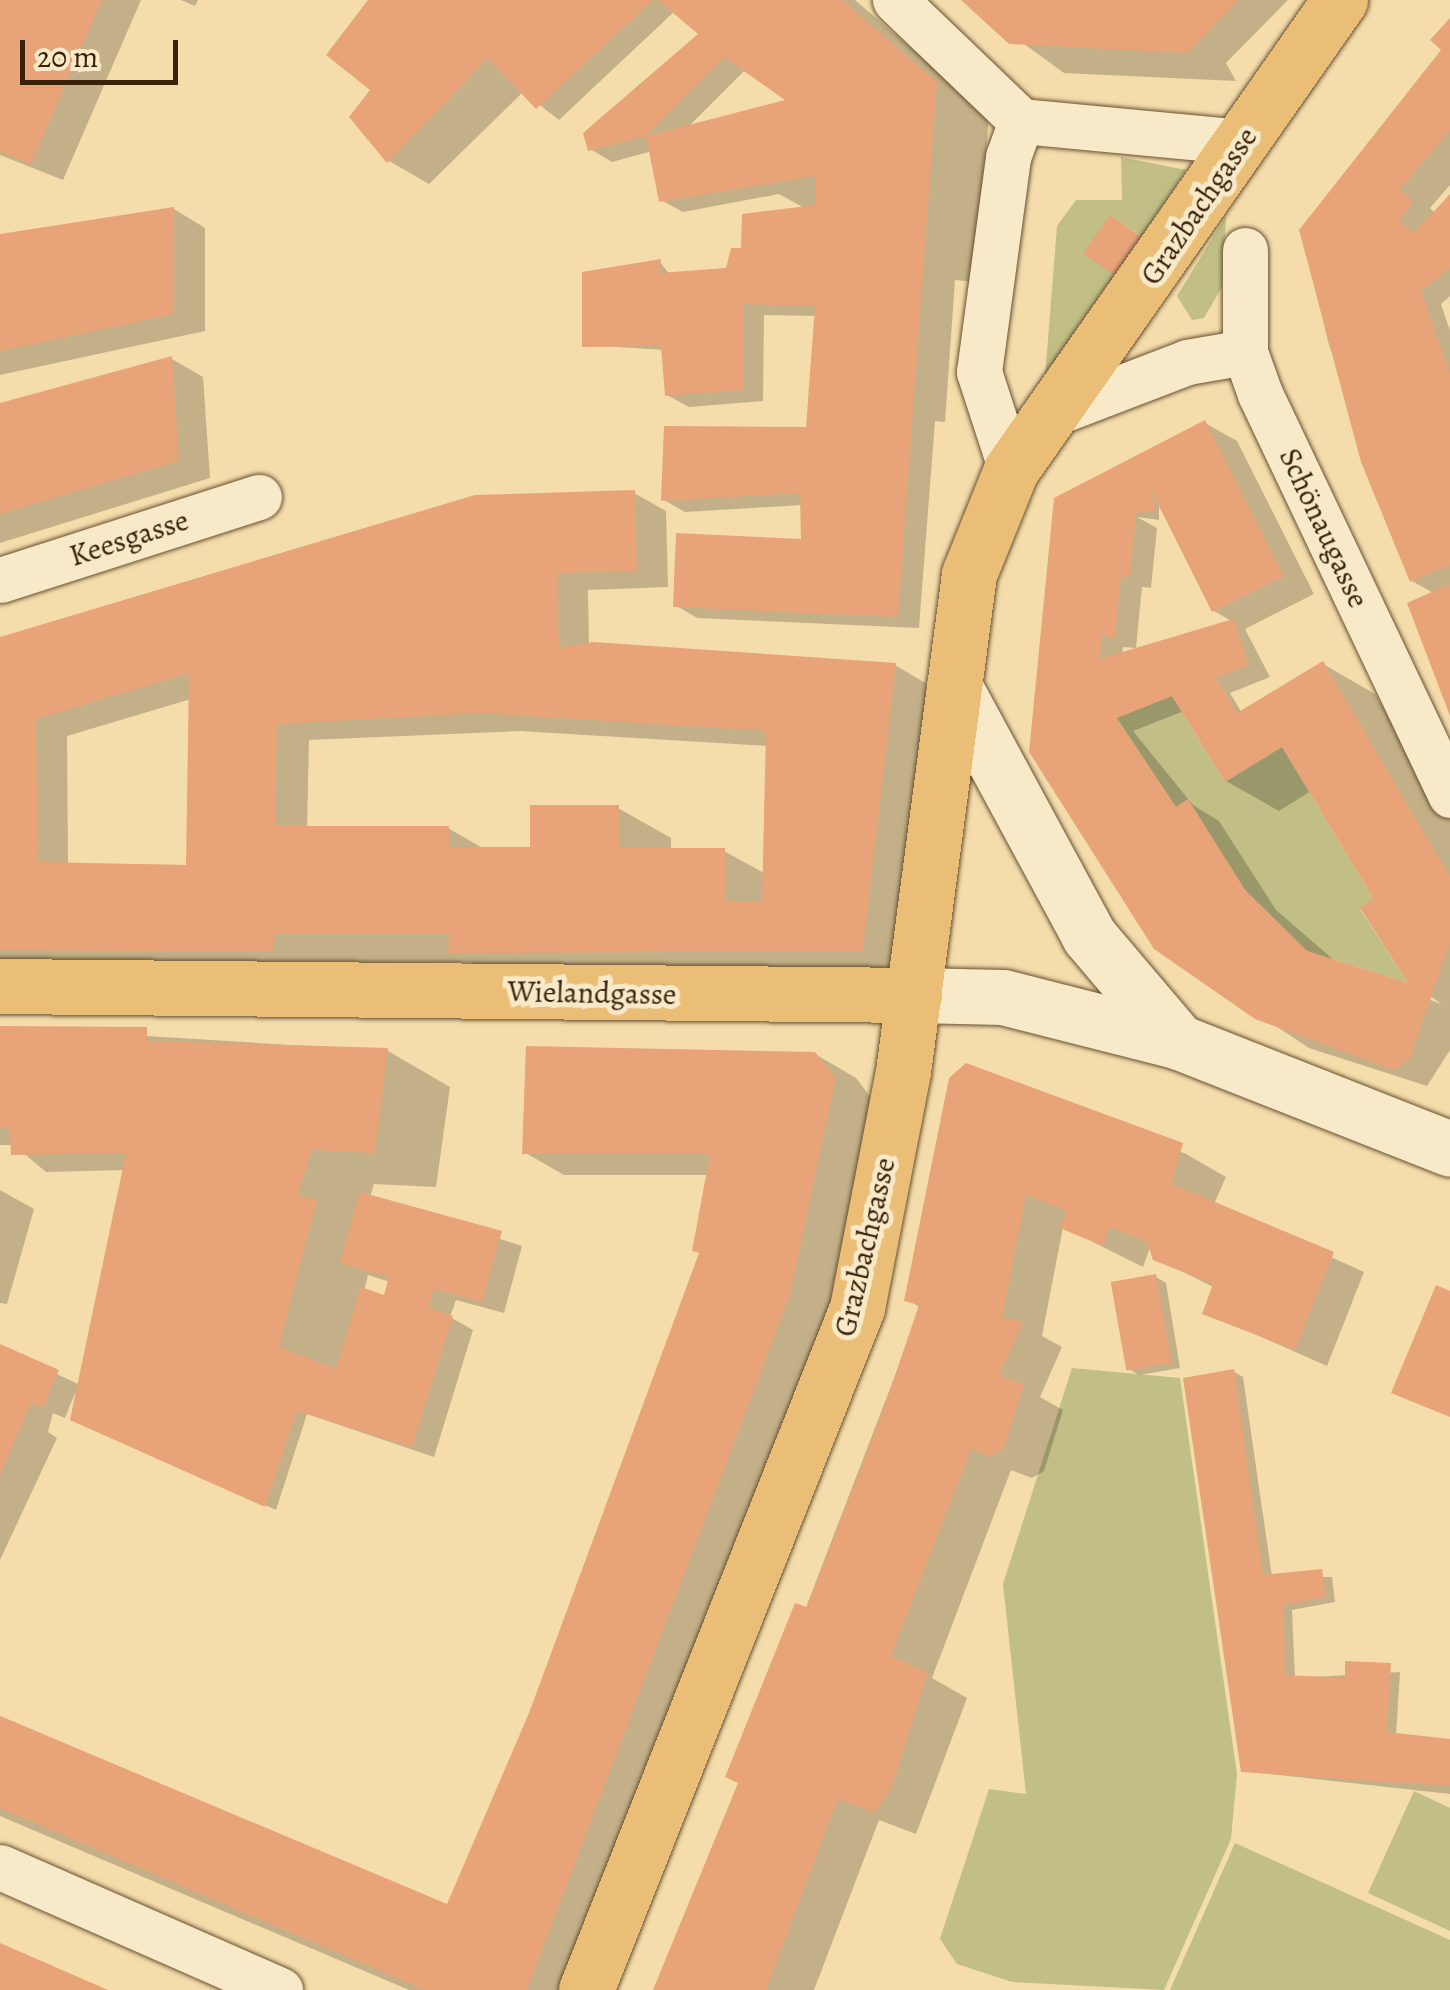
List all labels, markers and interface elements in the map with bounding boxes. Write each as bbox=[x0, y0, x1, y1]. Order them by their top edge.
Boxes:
scale bar bbox=[25, 20, 182, 82]
text: 20 m bbox=[37, 37, 98, 77]
street label: Grazbachgasse bbox=[1133, 120, 1265, 292]
street label: Schönaugasse bbox=[1271, 443, 1377, 613]
street label: Keesgasse bbox=[65, 502, 193, 574]
street label: Wielandgasse bbox=[507, 974, 677, 1012]
street label: Grazbachgasse bbox=[827, 1154, 903, 1340]

